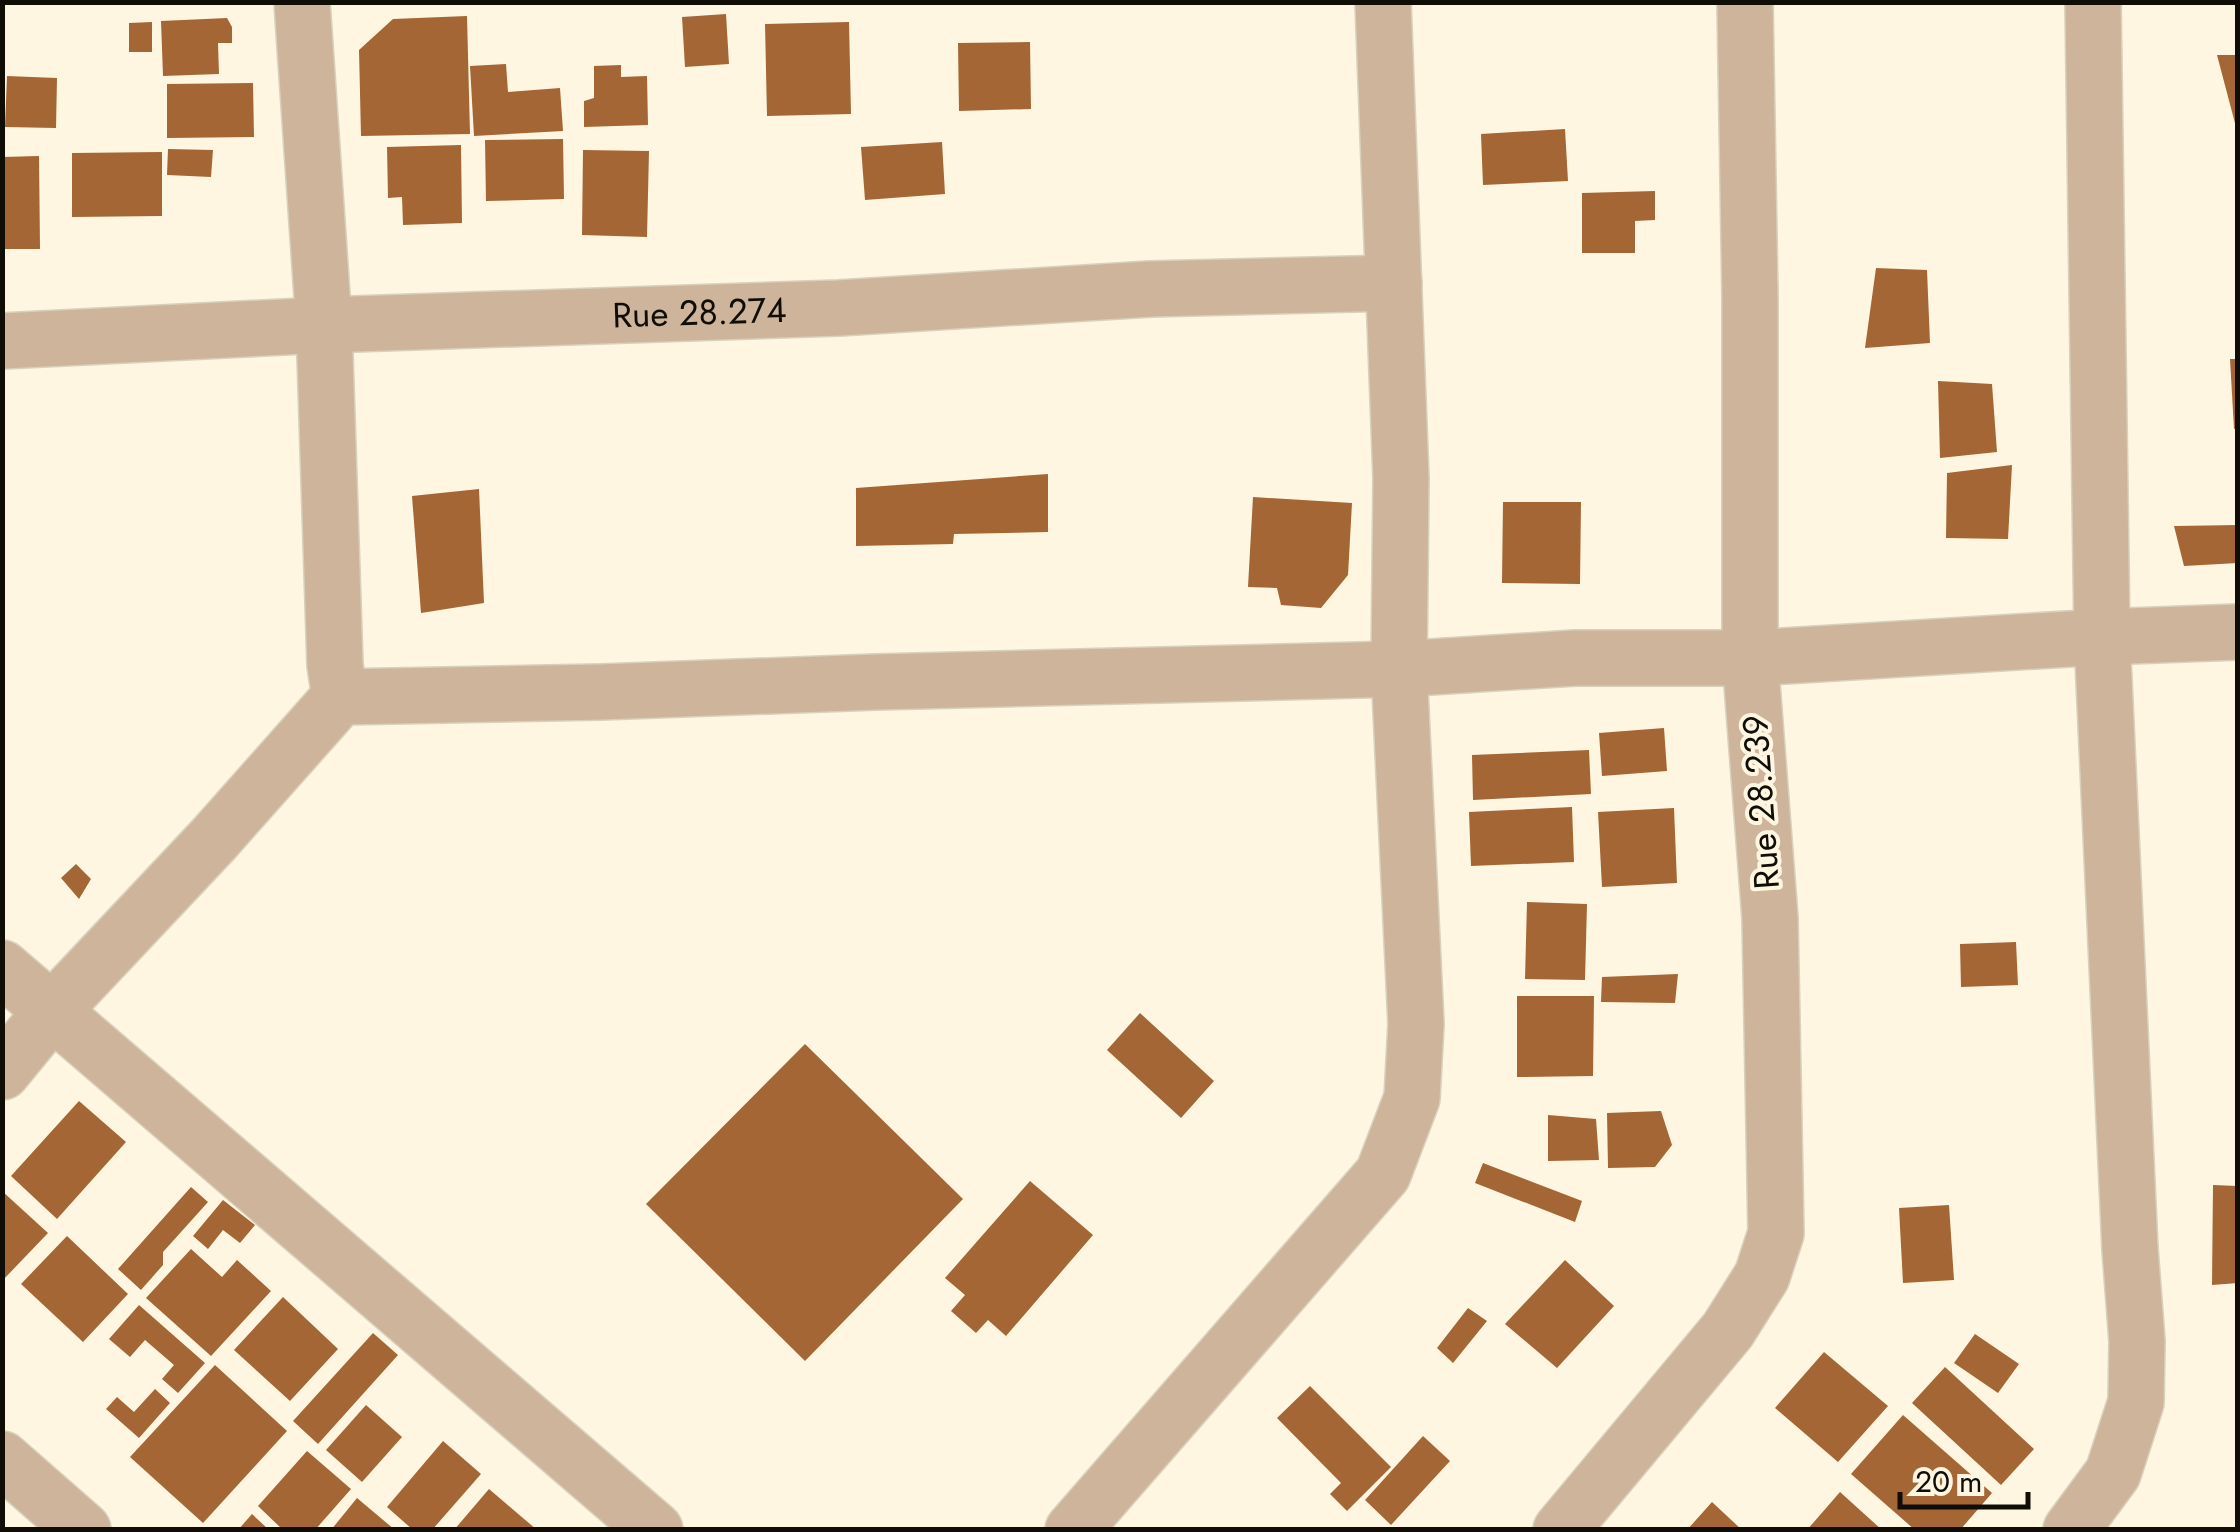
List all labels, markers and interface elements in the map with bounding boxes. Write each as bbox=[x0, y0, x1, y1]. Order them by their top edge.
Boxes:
street label: Rue 28.274 bbox=[611, 285, 787, 340]
street label: Rue 28.239 bbox=[1730, 713, 1792, 891]
scale bar bbox=[1900, 1447, 2028, 1509]
text: 20 m bbox=[1915, 1460, 1982, 1503]

